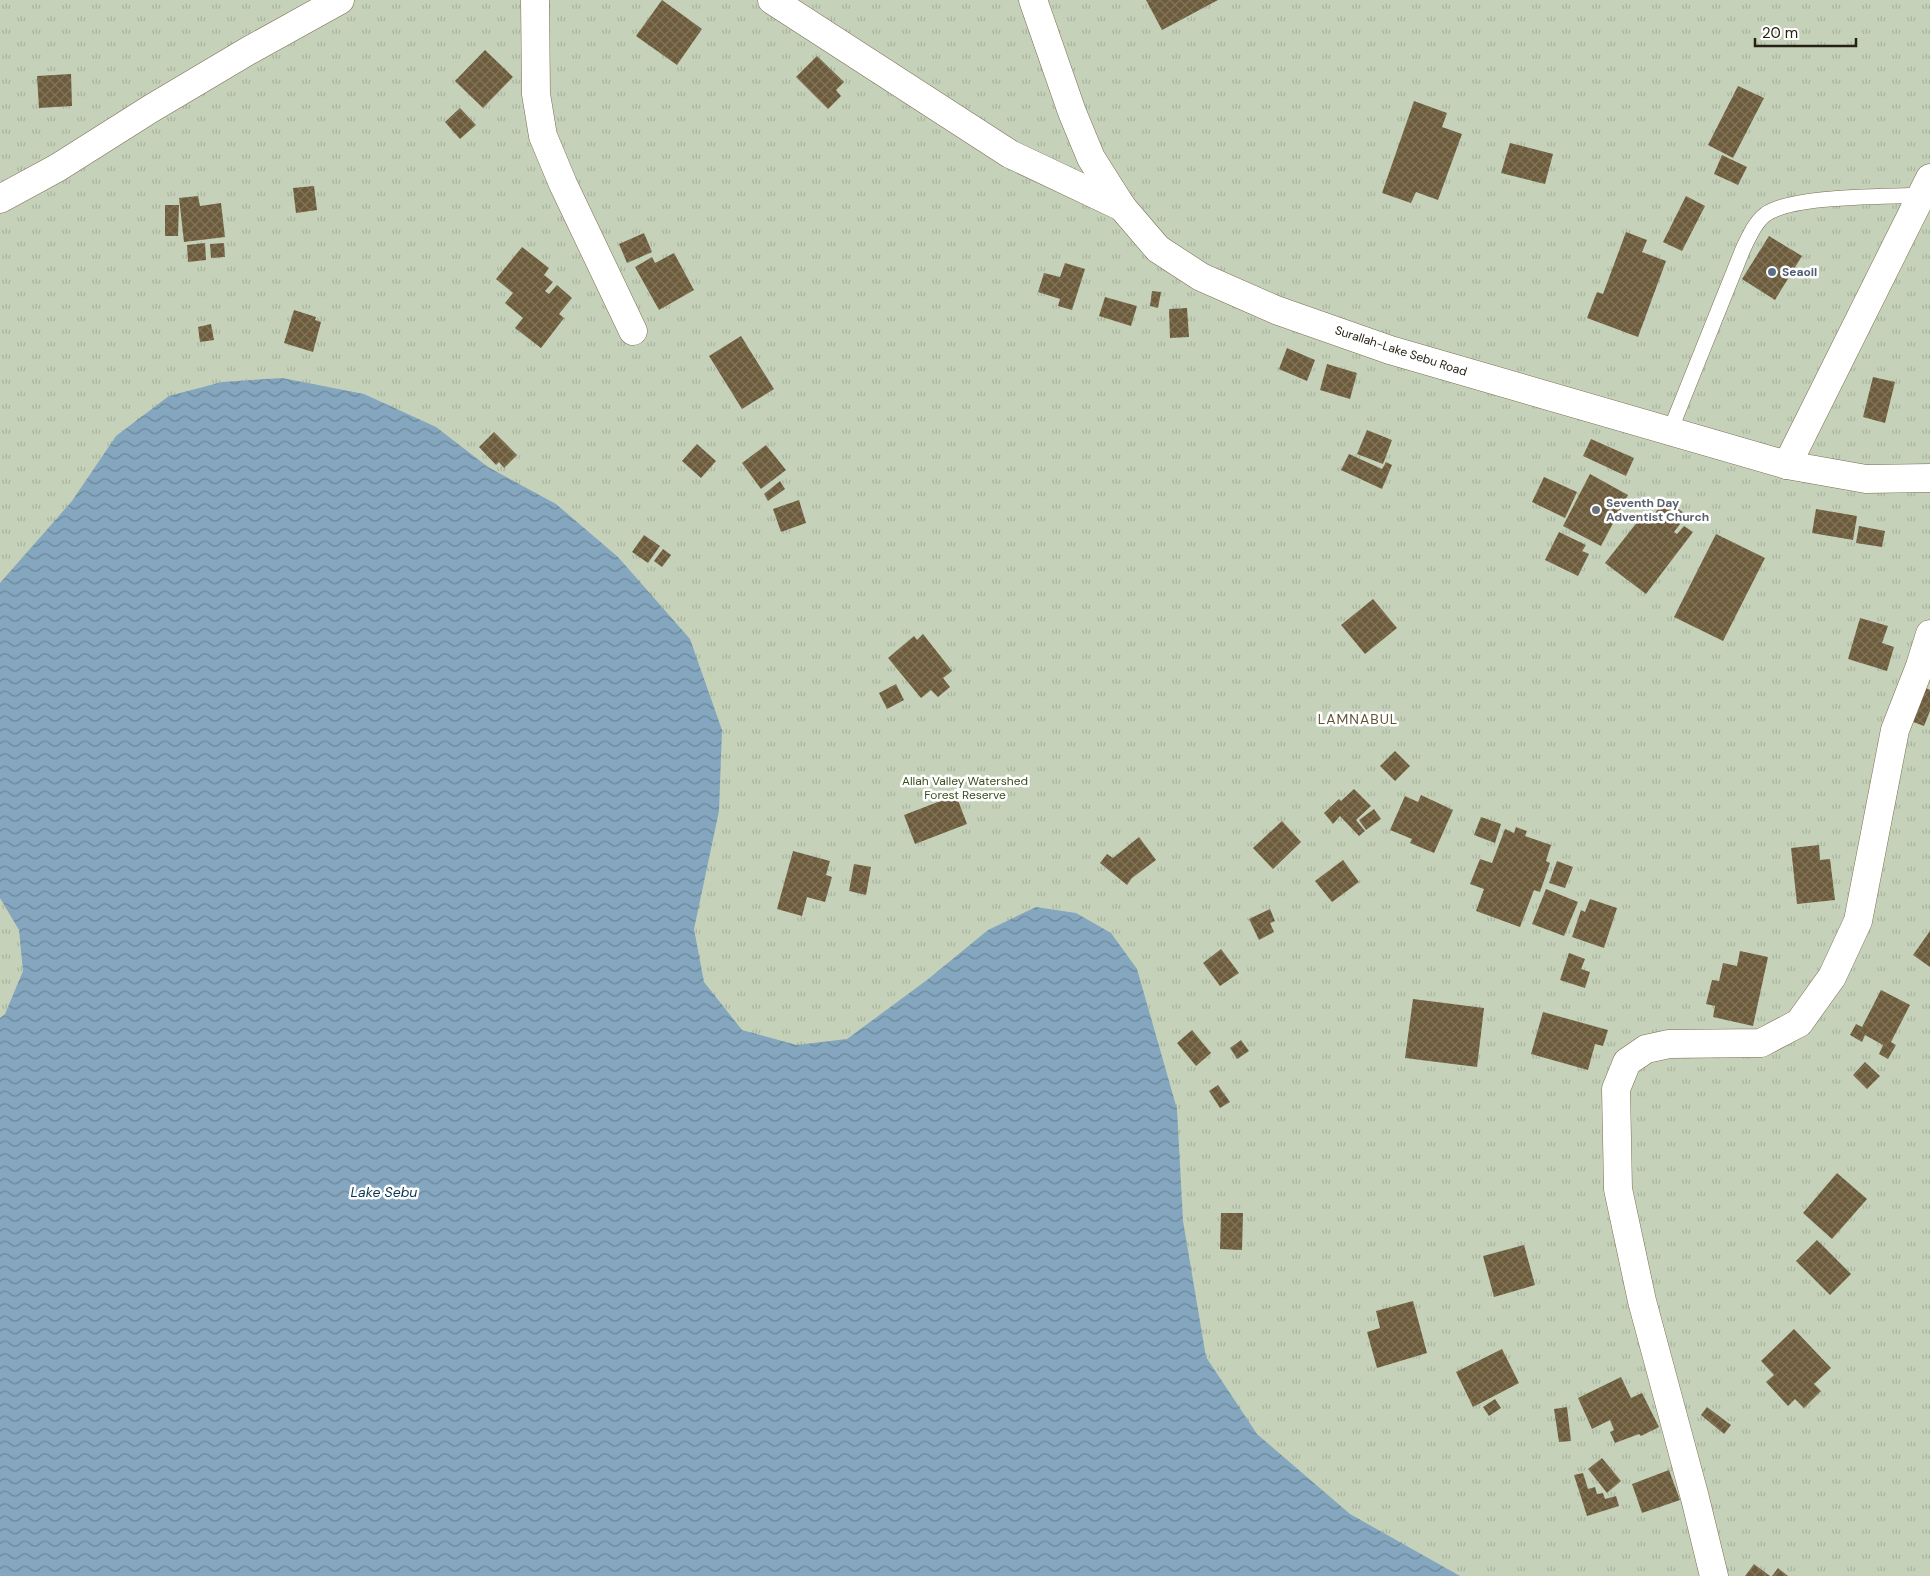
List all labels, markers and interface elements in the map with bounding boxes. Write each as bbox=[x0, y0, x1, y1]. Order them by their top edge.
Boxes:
scale bar bbox=[1755, 15, 1856, 47]
text: 20 m bbox=[1762, 23, 1798, 43]
place label: Seaoil bbox=[1782, 264, 1817, 280]
marker: Seaoil bbox=[1766, 266, 1778, 278]
street label: Surallah-Lake Sebu Road bbox=[1333, 322, 1469, 380]
place label: Seventh Day Adventist Church bbox=[1606, 495, 1709, 525]
marker: Seventh Day Adventist Church bbox=[1590, 504, 1602, 516]
district label: LAMNABUL bbox=[1318, 710, 1398, 728]
park label: Allah Valley Watershed Forest Reserve bbox=[902, 773, 1028, 803]
water label: Lake Sebu bbox=[351, 1183, 417, 1201]

